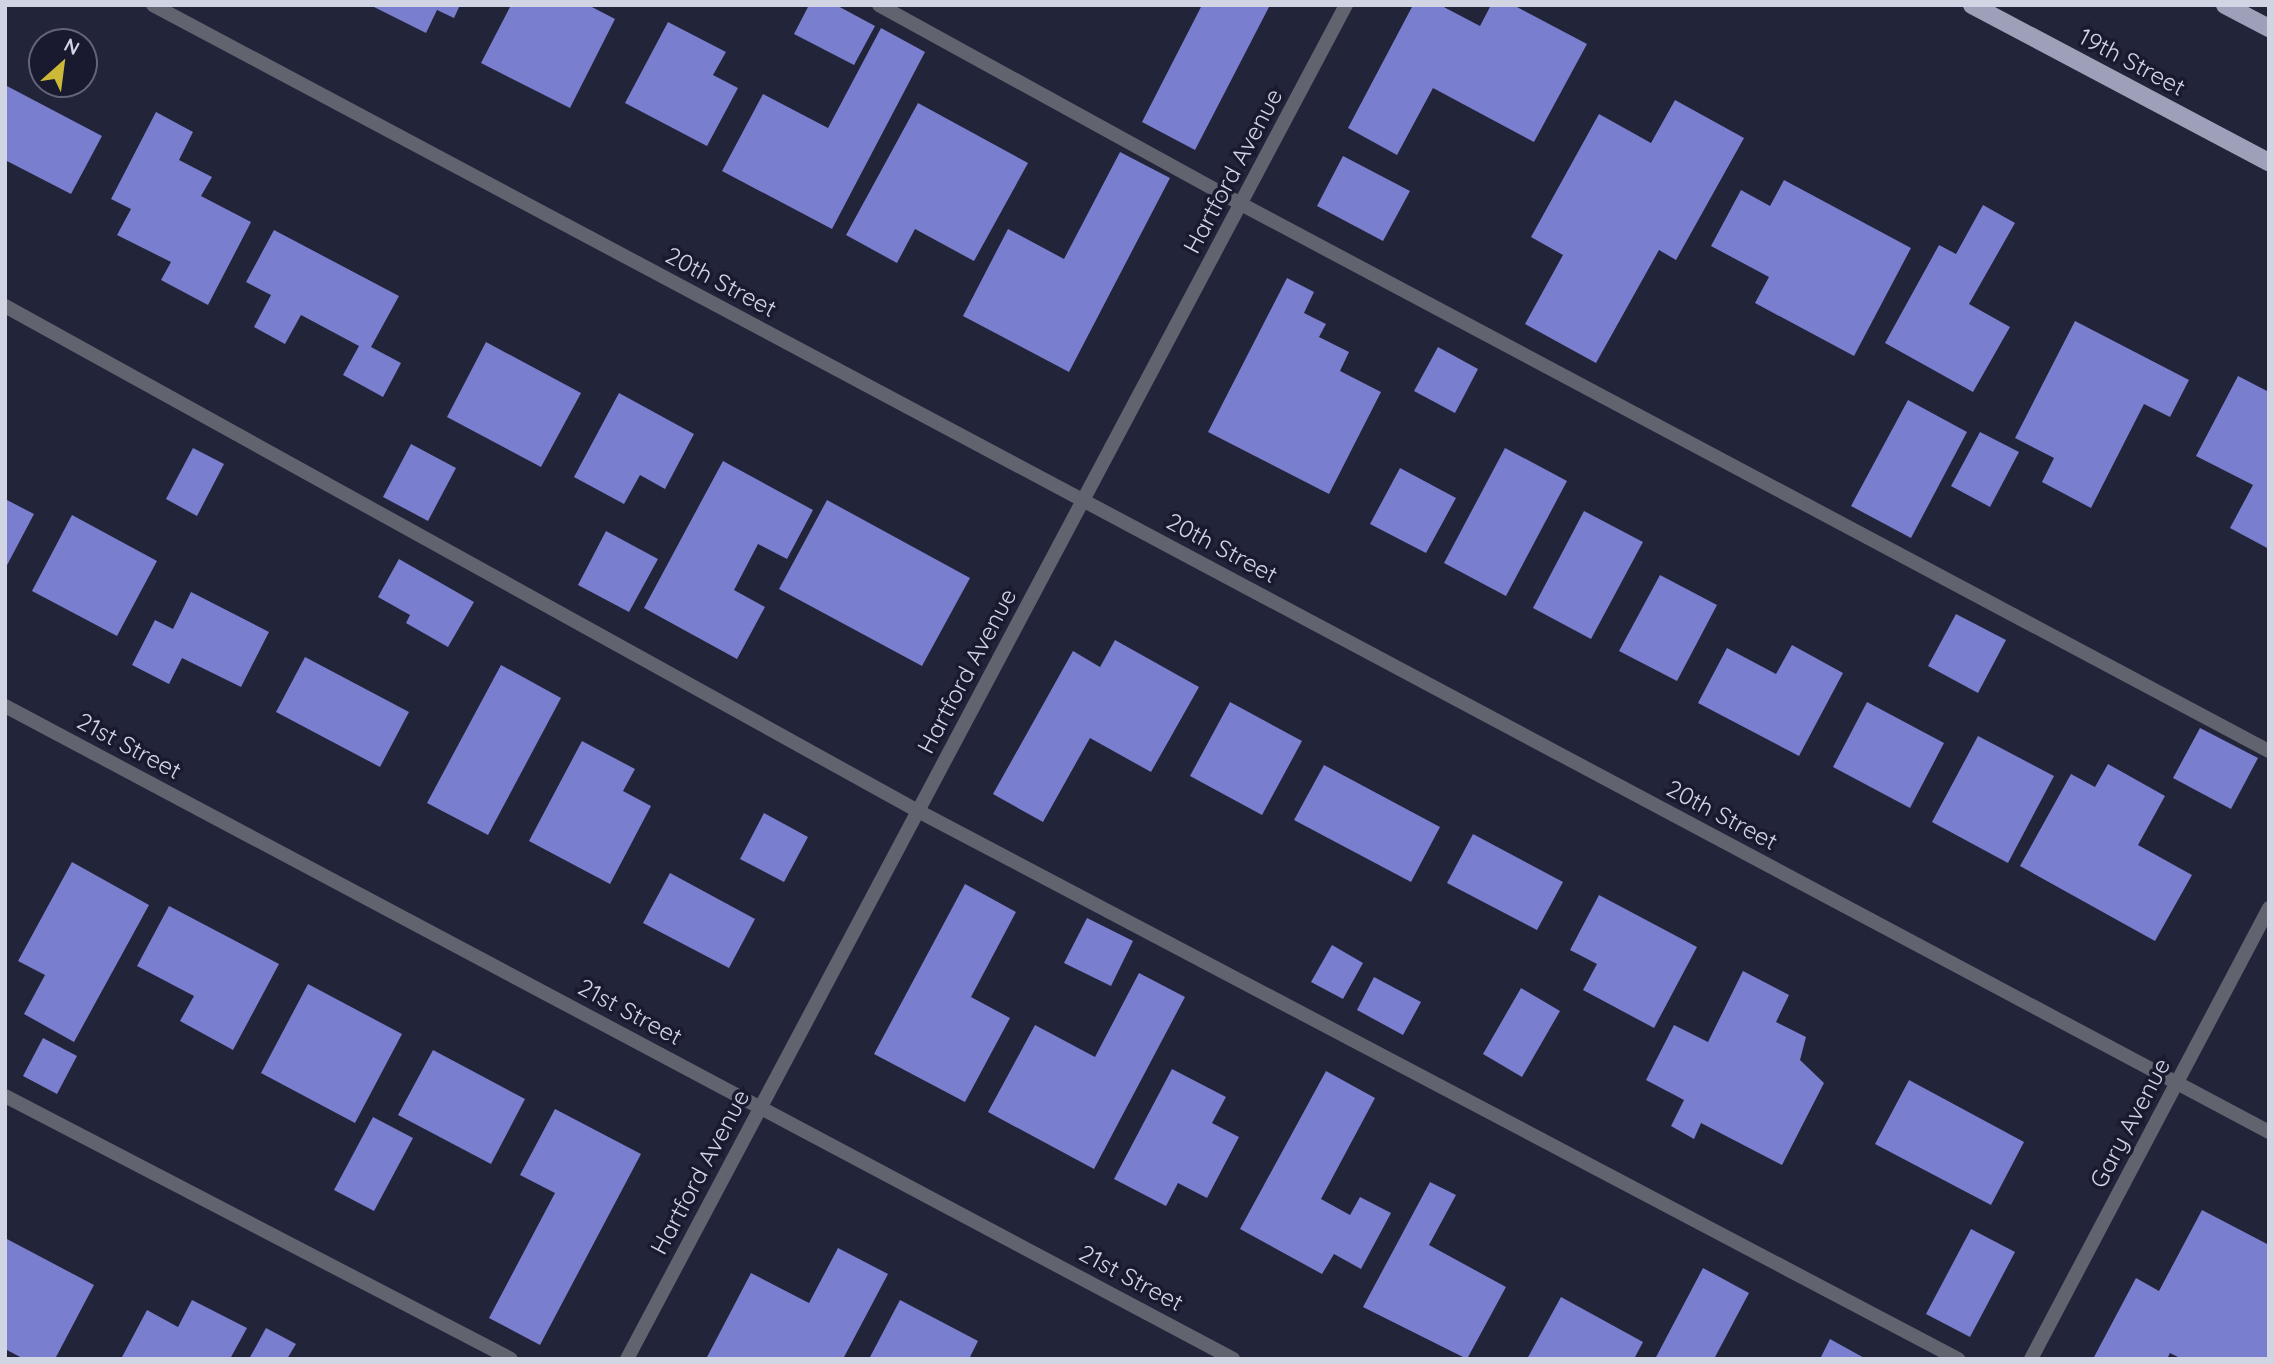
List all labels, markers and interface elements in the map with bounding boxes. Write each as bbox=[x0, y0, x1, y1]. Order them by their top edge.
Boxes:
street label: 19th Street bbox=[2074, 22, 2190, 102]
north arrow bbox=[28, 28, 98, 98]
text: N bbox=[60, 32, 84, 60]
street label: Hartford Avenue bbox=[1177, 84, 1289, 258]
street label: 20th Street bbox=[661, 241, 781, 323]
street label: 20th Street bbox=[1162, 507, 1282, 589]
street label: Hartford Avenue bbox=[911, 584, 1023, 758]
street label: 21st Street bbox=[72, 707, 186, 785]
street label: 20th Street bbox=[1662, 774, 1782, 856]
street label: 21st Street bbox=[573, 973, 687, 1051]
street label: Gary Avenue bbox=[2084, 1053, 2176, 1193]
street label: Hartford Avenue bbox=[644, 1085, 756, 1259]
street label: 21st Street bbox=[1074, 1239, 1188, 1317]

